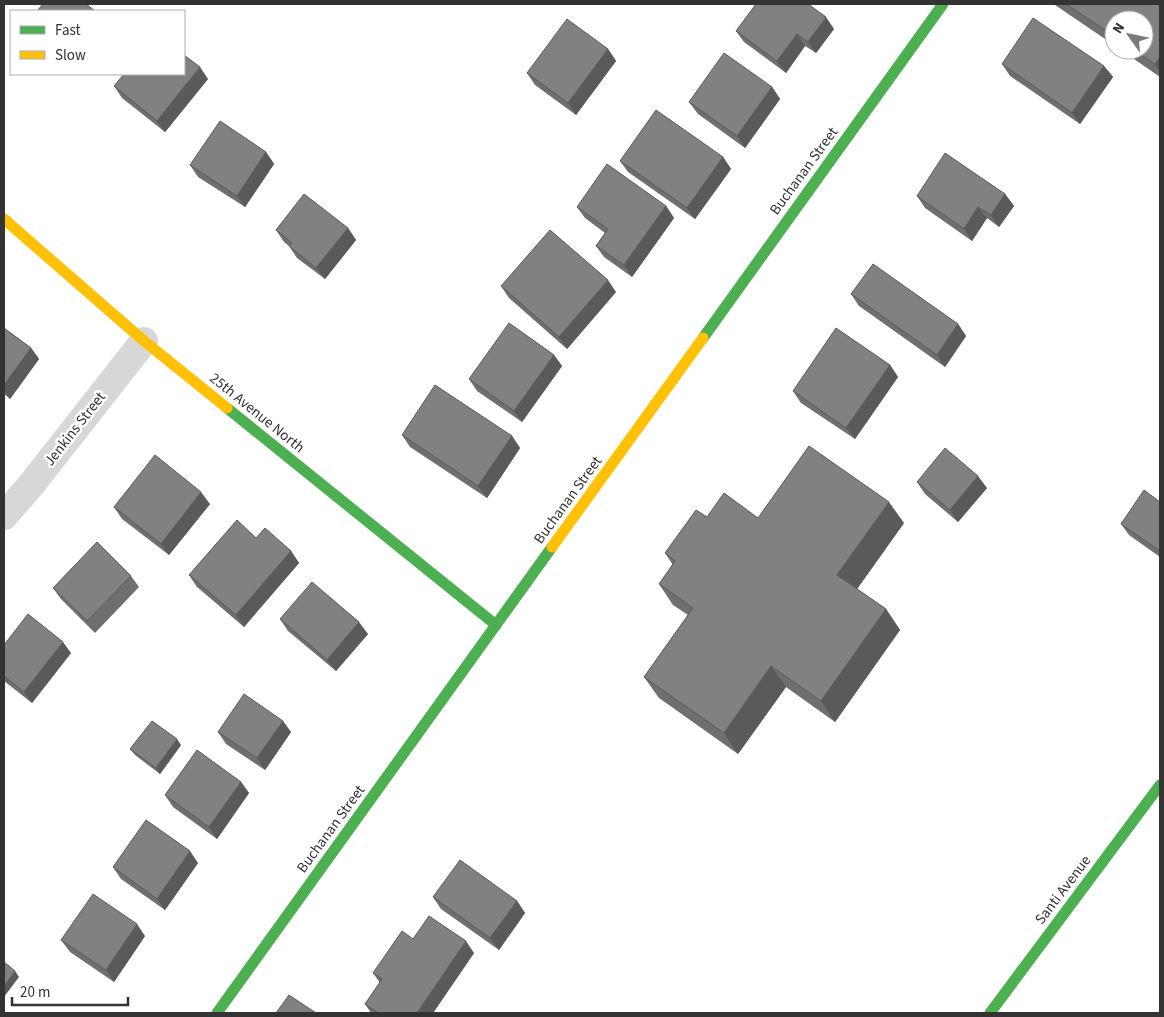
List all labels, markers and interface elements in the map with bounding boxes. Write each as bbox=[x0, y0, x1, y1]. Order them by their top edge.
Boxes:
legend bbox=[10, 10, 185, 75]
north arrow bbox=[1104, 10, 1154, 60]
text: N bbox=[1108, 19, 1130, 38]
text: Fast bbox=[55, 20, 81, 41]
text: Slow bbox=[55, 45, 86, 66]
street label: Buchanan Street bbox=[765, 123, 843, 219]
street label: 25th Avenue North bbox=[205, 368, 309, 458]
street label: Jenkins Street bbox=[39, 387, 111, 471]
street label: Buchanan Street bbox=[529, 452, 607, 548]
street label: Buchanan Street bbox=[292, 781, 370, 877]
street label: Santi Avenue bbox=[1030, 851, 1096, 929]
scale bar bbox=[12, 974, 129, 1006]
text: 20 m bbox=[20, 982, 50, 1003]

